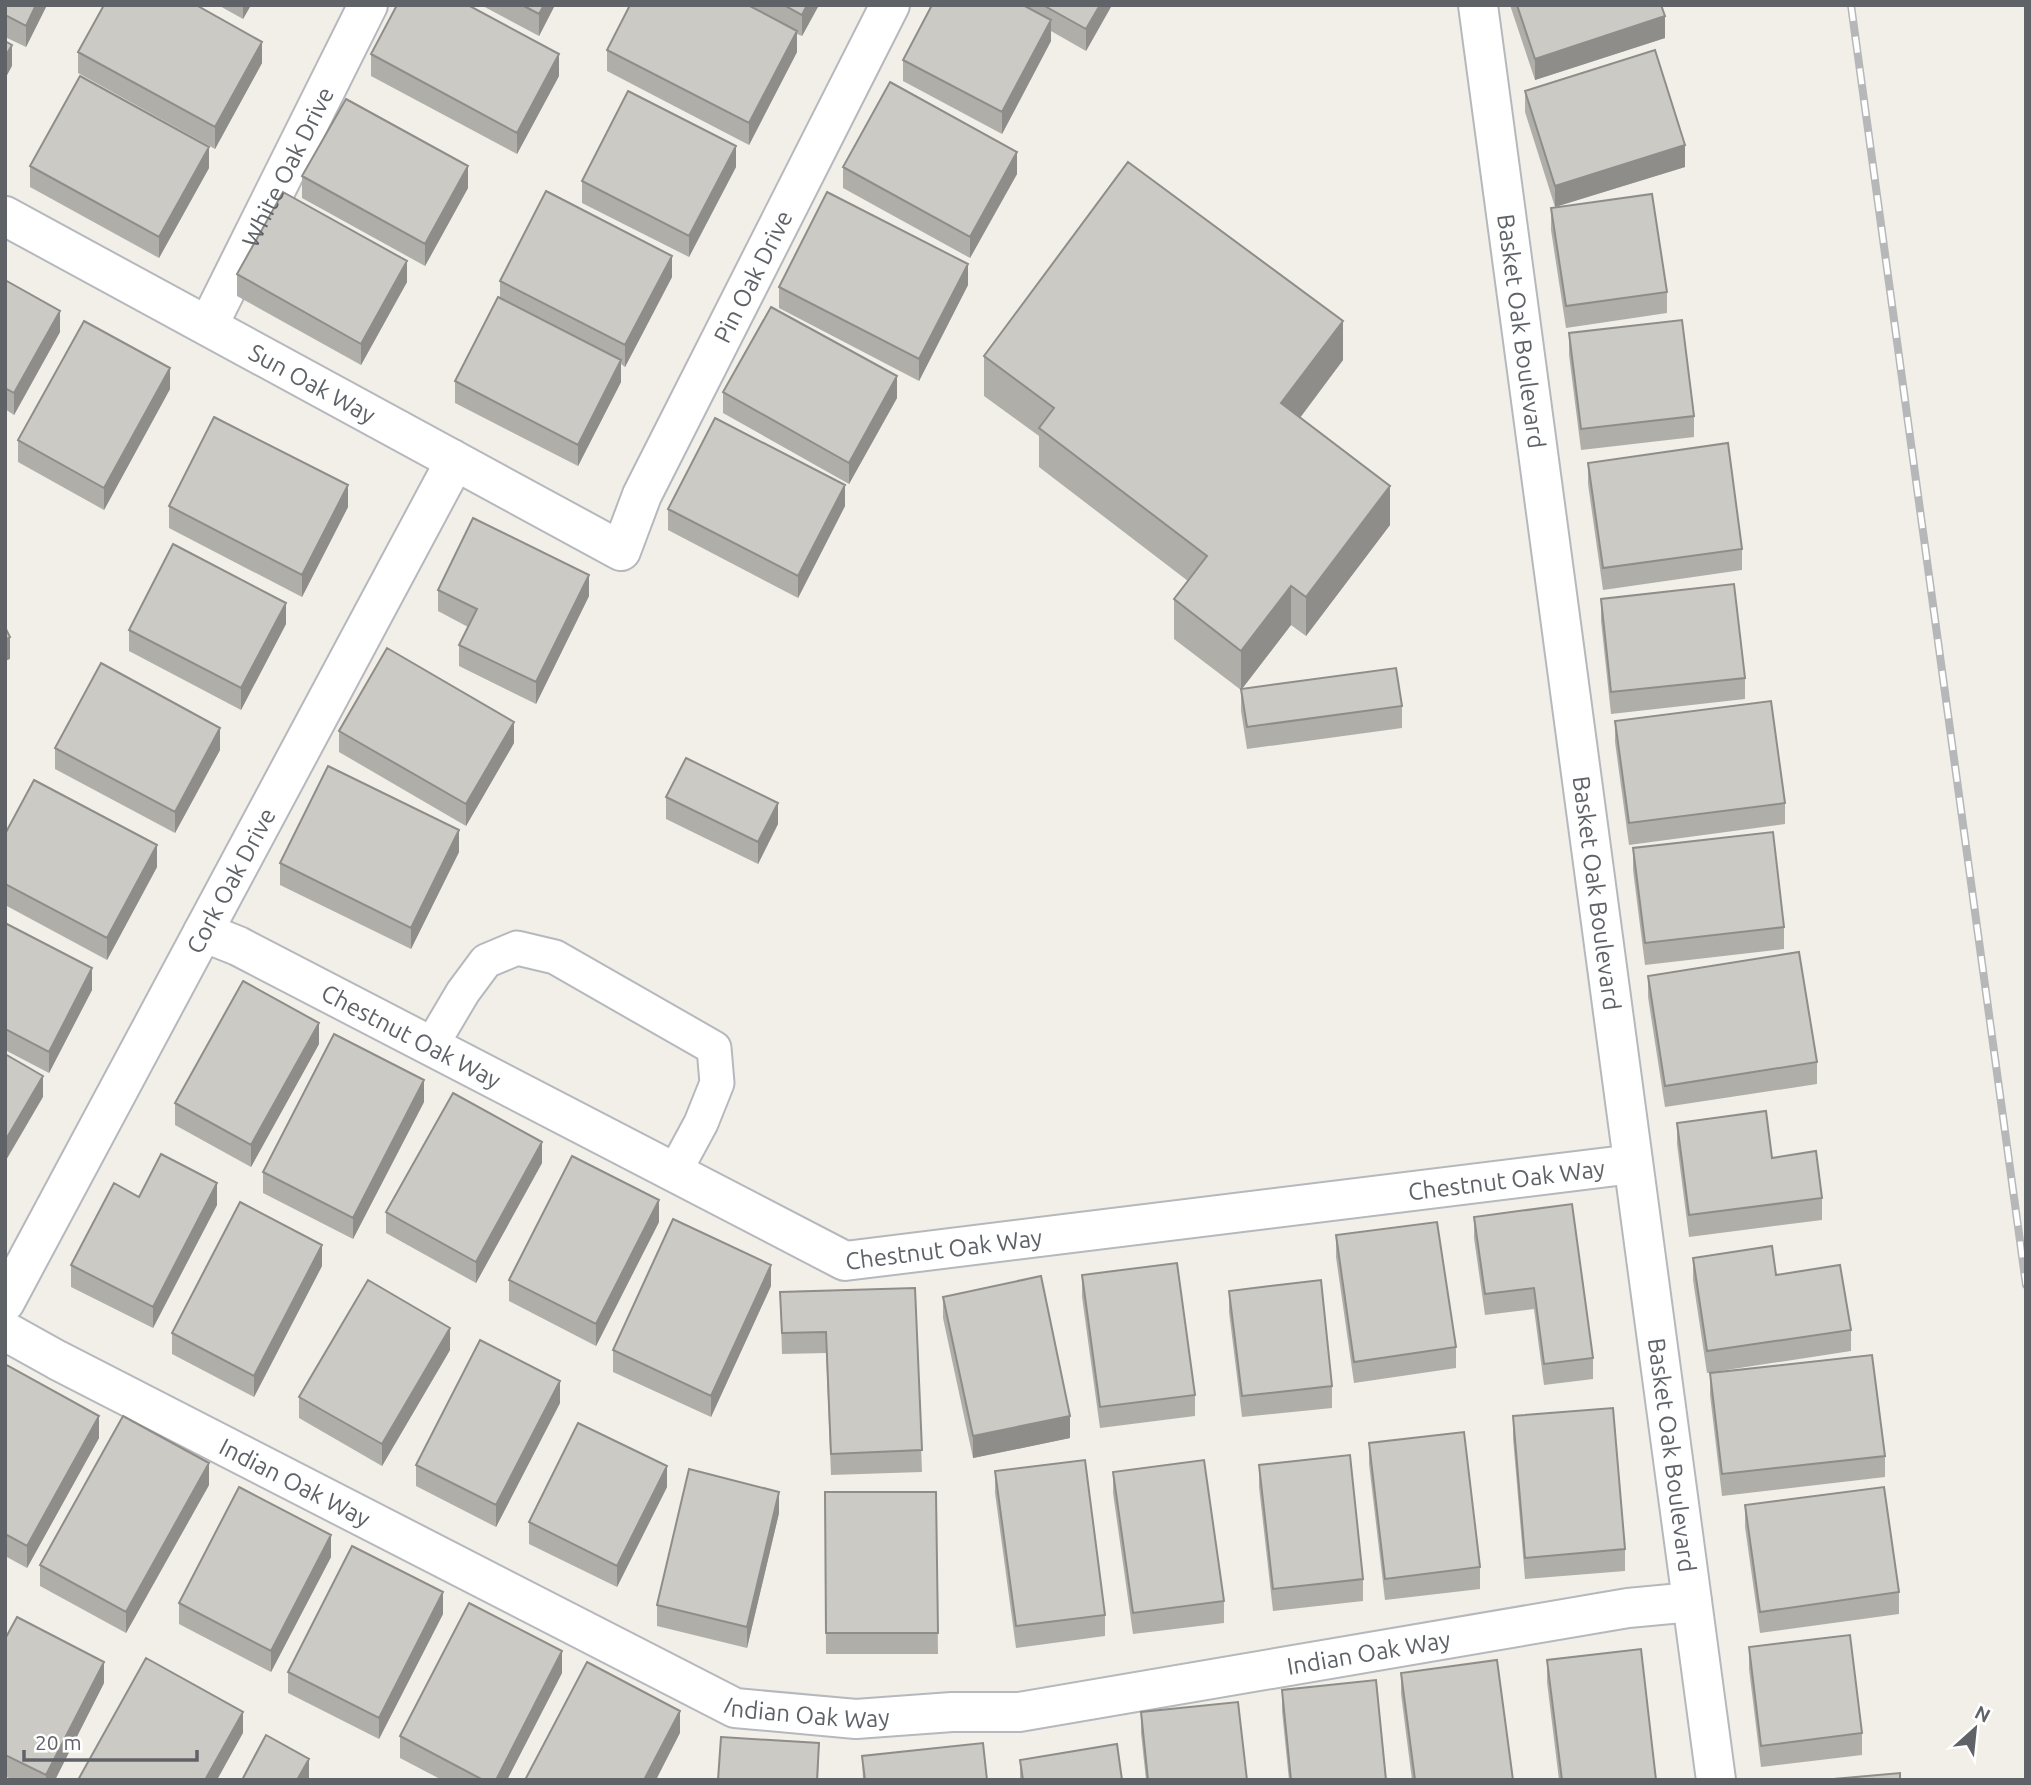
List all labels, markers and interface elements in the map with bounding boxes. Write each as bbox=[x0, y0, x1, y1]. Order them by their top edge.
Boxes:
street label: White Oak Drive bbox=[236, 82, 339, 251]
street label: Pin Oak Drive bbox=[708, 206, 797, 347]
street label: Basket Oak Boulevard bbox=[1493, 212, 1551, 450]
street label: Sun Oak Way bbox=[245, 338, 381, 429]
street label: Basket Oak Boulevard bbox=[1568, 774, 1626, 1012]
street label: Cork Oak Drive bbox=[181, 803, 280, 958]
street label: Chestnut Oak Way bbox=[317, 978, 506, 1094]
street label: Chestnut Oak Way bbox=[1406, 1154, 1607, 1205]
street label: Chestnut Oak Way bbox=[844, 1223, 1044, 1274]
street label: Basket Oak Boulevard bbox=[1643, 1336, 1702, 1574]
street label: Indian Oak Way bbox=[215, 1432, 375, 1532]
street label: Indian Oak Way bbox=[1285, 1625, 1453, 1680]
street label: Indian Oak Way bbox=[720, 1691, 891, 1733]
north arrow bbox=[1940, 1694, 2010, 1764]
text: N bbox=[1971, 1701, 1994, 1727]
scale bar bbox=[24, 1718, 198, 1762]
text: 20 m bbox=[35, 1730, 82, 1754]

